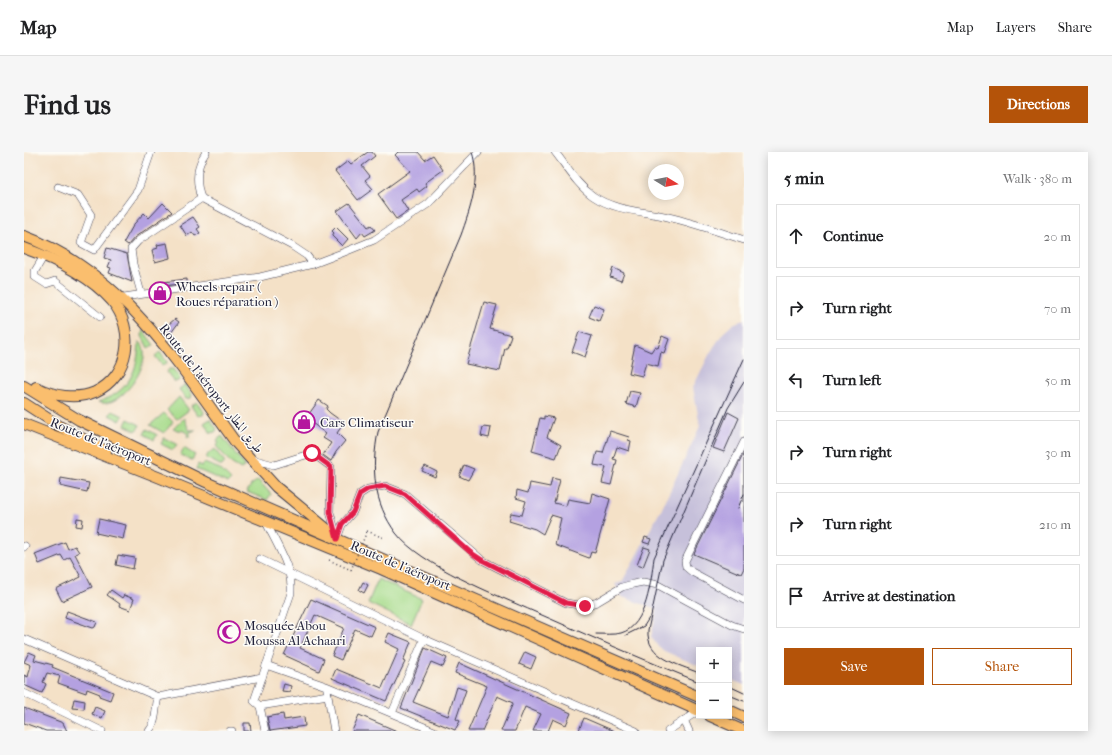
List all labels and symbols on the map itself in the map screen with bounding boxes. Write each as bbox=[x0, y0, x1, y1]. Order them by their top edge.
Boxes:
north arrow bbox=[648, 164, 684, 200]
place label: Wheels repair ( Roues réparation ) bbox=[175, 279, 278, 309]
shop icon: Wheels repair ( Roues réparation ) bbox=[147, 280, 173, 306]
street label: Route de l'aéroport طريق المطار bbox=[156, 321, 267, 457]
shop icon: Cars Climatiseur bbox=[291, 409, 317, 435]
street label: Route de l'aéroport bbox=[48, 414, 154, 469]
place label: Cars Climatiseur bbox=[320, 415, 414, 430]
route start bbox=[303, 444, 321, 462]
street label: Route de l'aéroport bbox=[348, 538, 454, 594]
route end bbox=[576, 597, 594, 615]
place label: Mosquée Abou Moussa Al Achaari bbox=[244, 618, 346, 648]
mosque icon: Mosquée Abou Moussa Al Achaari bbox=[216, 619, 242, 645]

